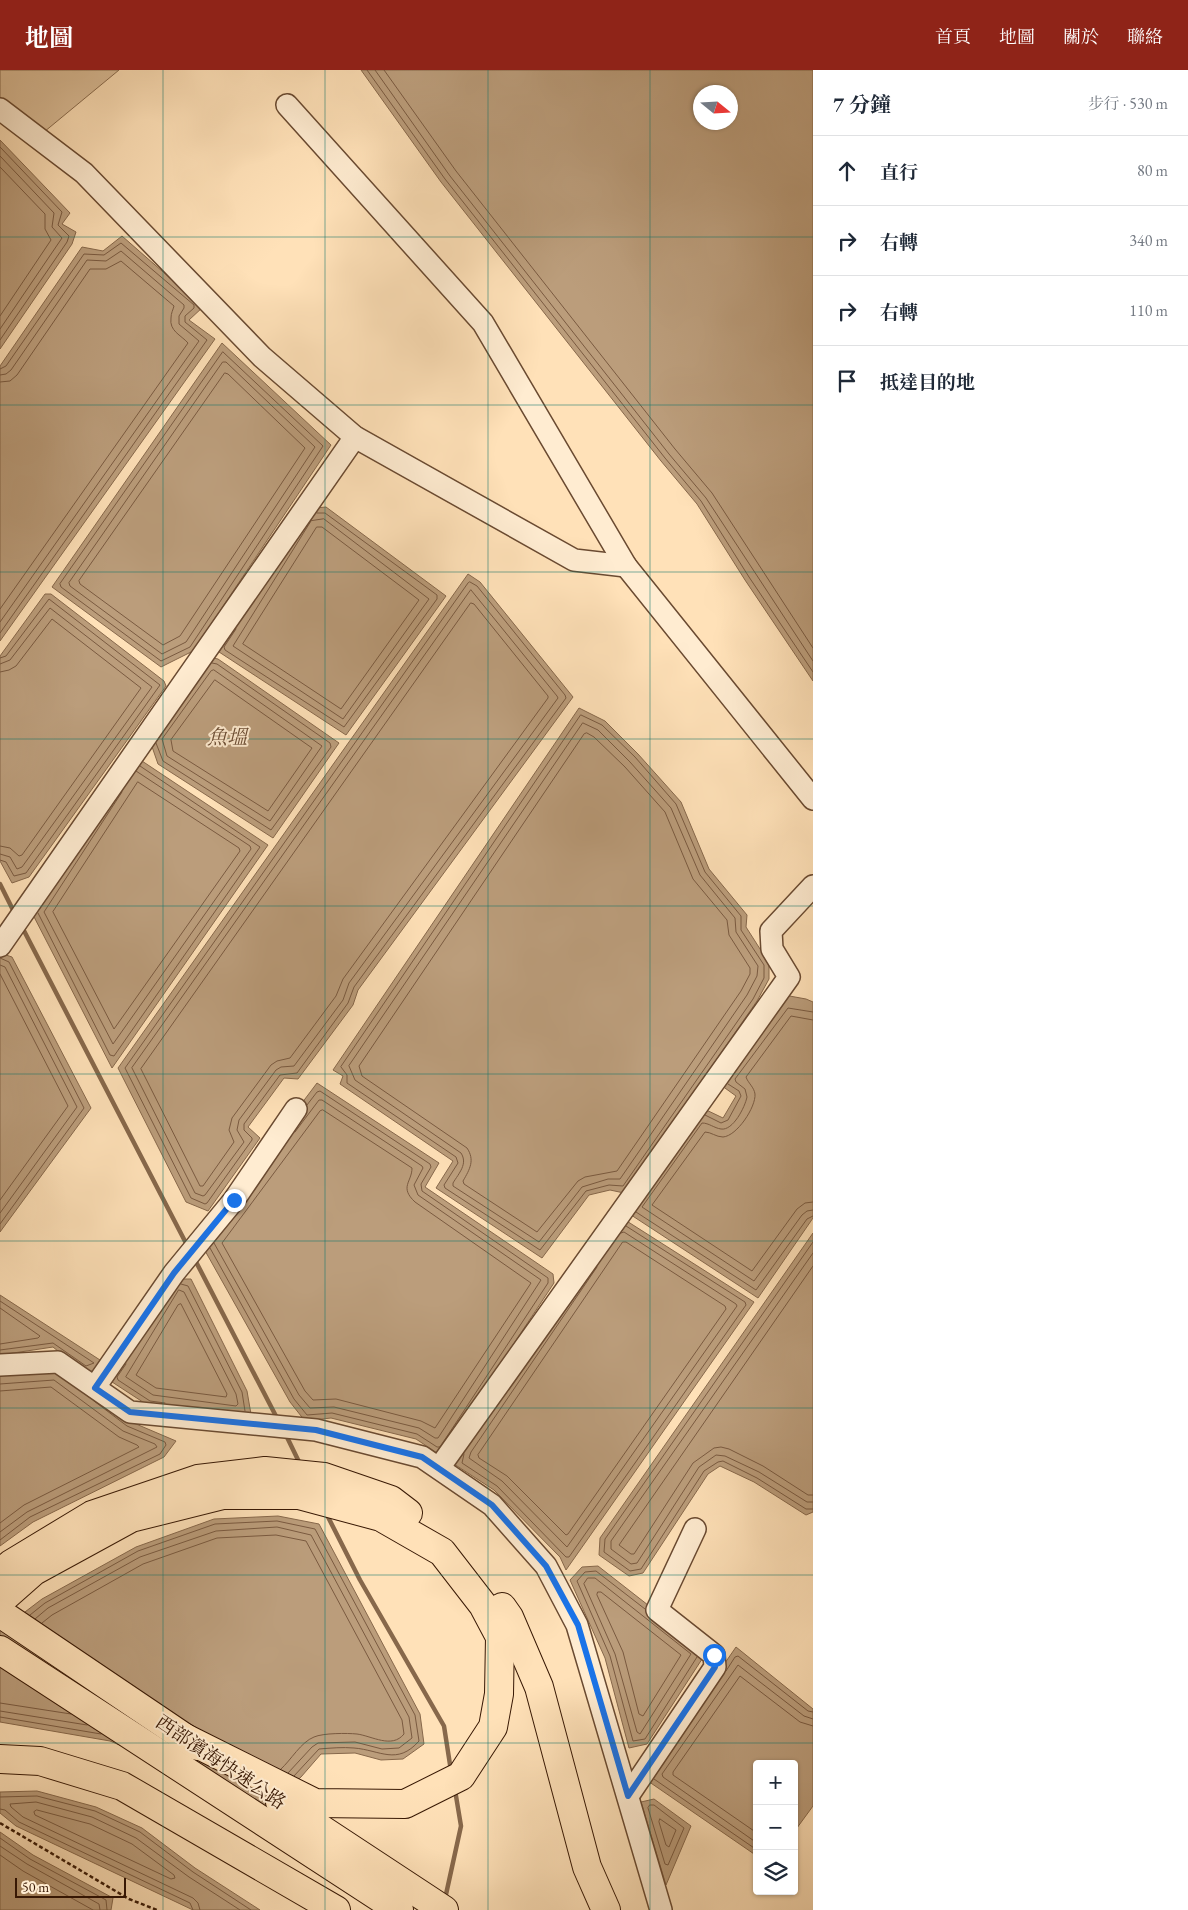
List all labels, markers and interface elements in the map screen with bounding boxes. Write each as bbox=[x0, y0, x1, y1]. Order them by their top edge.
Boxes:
text: 地圖 bbox=[25, 22, 73, 53]
text: 首頁 bbox=[935, 25, 971, 48]
text: 地圖 bbox=[999, 25, 1035, 48]
text: 關於 bbox=[1063, 25, 1099, 48]
text: 聯絡 bbox=[1127, 25, 1163, 48]
north arrow bbox=[693, 85, 738, 130]
text: 7 分鐘 bbox=[833, 91, 891, 118]
text: 步行 · 530 m bbox=[1088, 93, 1168, 114]
icon: ahead bbox=[833, 157, 861, 185]
text: 直行 bbox=[880, 160, 918, 185]
text: 80 m bbox=[1137, 160, 1168, 181]
icon: right bbox=[833, 227, 861, 255]
text: 右轉 bbox=[880, 230, 918, 255]
text: 340 m bbox=[1129, 230, 1168, 251]
icon: right bbox=[833, 297, 861, 325]
text: 右轉 bbox=[880, 300, 918, 325]
text: 110 m bbox=[1129, 300, 1168, 321]
icon: arrive bbox=[833, 367, 861, 395]
text: 抵達目的地 bbox=[880, 370, 975, 395]
water label: 魚塭 bbox=[207, 724, 249, 750]
route end bbox=[223, 1189, 246, 1212]
route start bbox=[703, 1644, 726, 1667]
street label: 西部濱海快速公路 bbox=[151, 1709, 291, 1815]
map controls bbox=[753, 1760, 798, 1895]
button: + bbox=[753, 1760, 798, 1805]
button: − bbox=[753, 1805, 798, 1850]
button: layers bbox=[753, 1850, 798, 1895]
scale bar bbox=[15, 1875, 126, 1898]
text: 50 m bbox=[22, 1878, 49, 1896]

